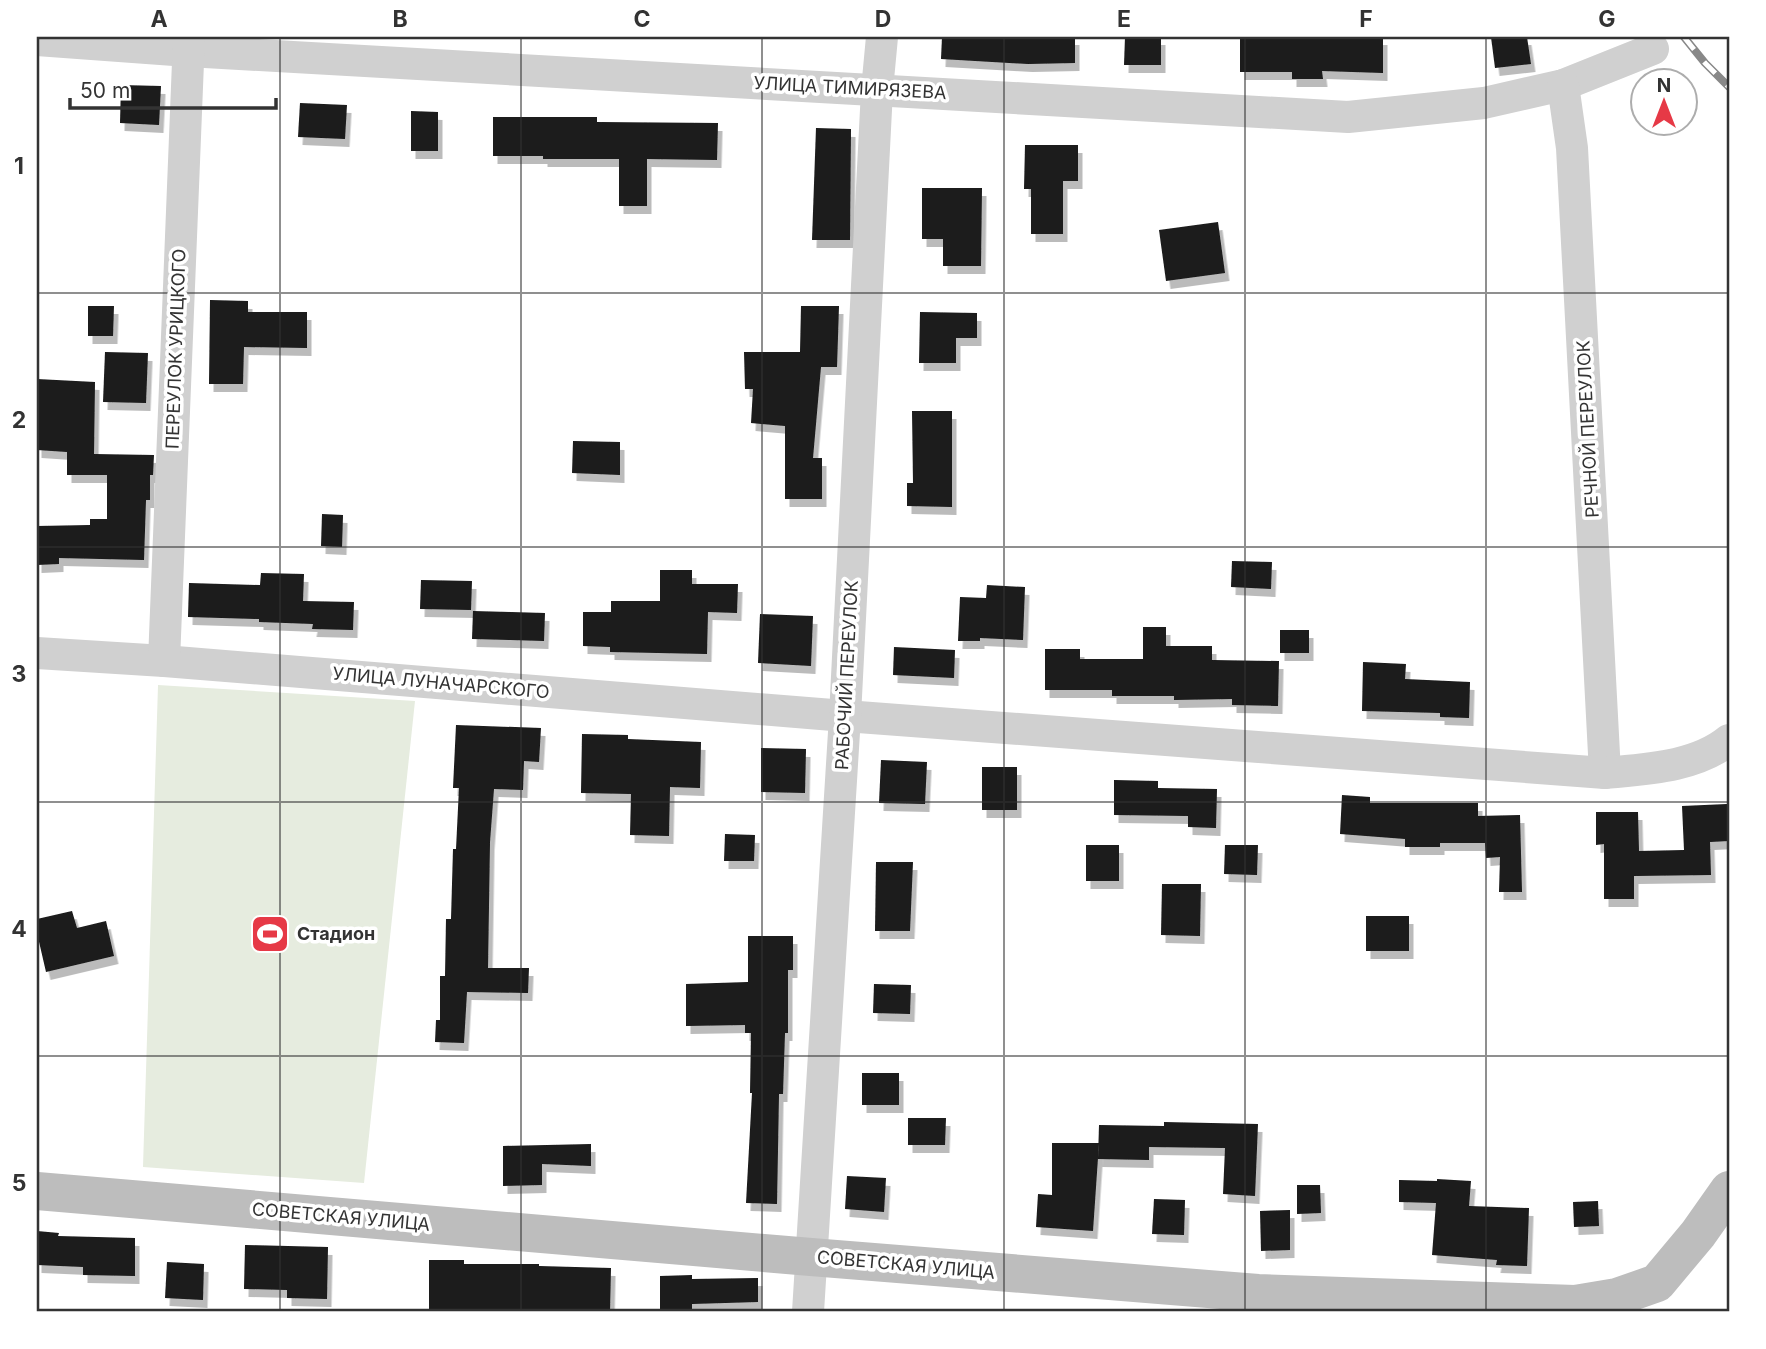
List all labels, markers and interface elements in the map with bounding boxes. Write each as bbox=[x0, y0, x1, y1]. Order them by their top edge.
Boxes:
text: A bbox=[150, 5, 168, 33]
text: B bbox=[392, 5, 408, 33]
text: C bbox=[633, 5, 651, 33]
text: D bbox=[875, 5, 891, 33]
text: E bbox=[1117, 5, 1131, 33]
text: F bbox=[1359, 5, 1373, 33]
text: G bbox=[1598, 5, 1616, 33]
scale bar bbox=[70, 66, 276, 110]
north arrow bbox=[1630, 66, 1700, 136]
street label: УЛИЦА ТИМИРЯЗЕВА bbox=[753, 72, 947, 103]
text: N bbox=[1657, 74, 1671, 97]
text: 50 m bbox=[80, 78, 130, 103]
text: 1 bbox=[14, 152, 24, 180]
street label: ПЕРЕУЛОК УРИЦКОГО bbox=[162, 248, 189, 450]
street label: РЕЧНОЙ ПЕРЕУЛОК bbox=[1571, 340, 1603, 518]
text: 2 bbox=[12, 406, 26, 434]
street label: РАБОЧИЙ ПЕРЕУЛОК bbox=[830, 580, 862, 770]
text: 3 bbox=[12, 660, 26, 688]
street label: УЛИЦА ЛУНАЧАРСКОГО bbox=[332, 663, 551, 702]
sports icon: Стадион bbox=[249, 913, 291, 955]
text: 4 bbox=[11, 915, 27, 943]
place label: Стадион bbox=[297, 923, 375, 944]
text: 5 bbox=[12, 1169, 26, 1197]
street label: СОВЕТСКАЯ УЛИЦА bbox=[251, 1198, 431, 1235]
street label: СОВЕТСКАЯ УЛИЦА bbox=[816, 1246, 996, 1283]

